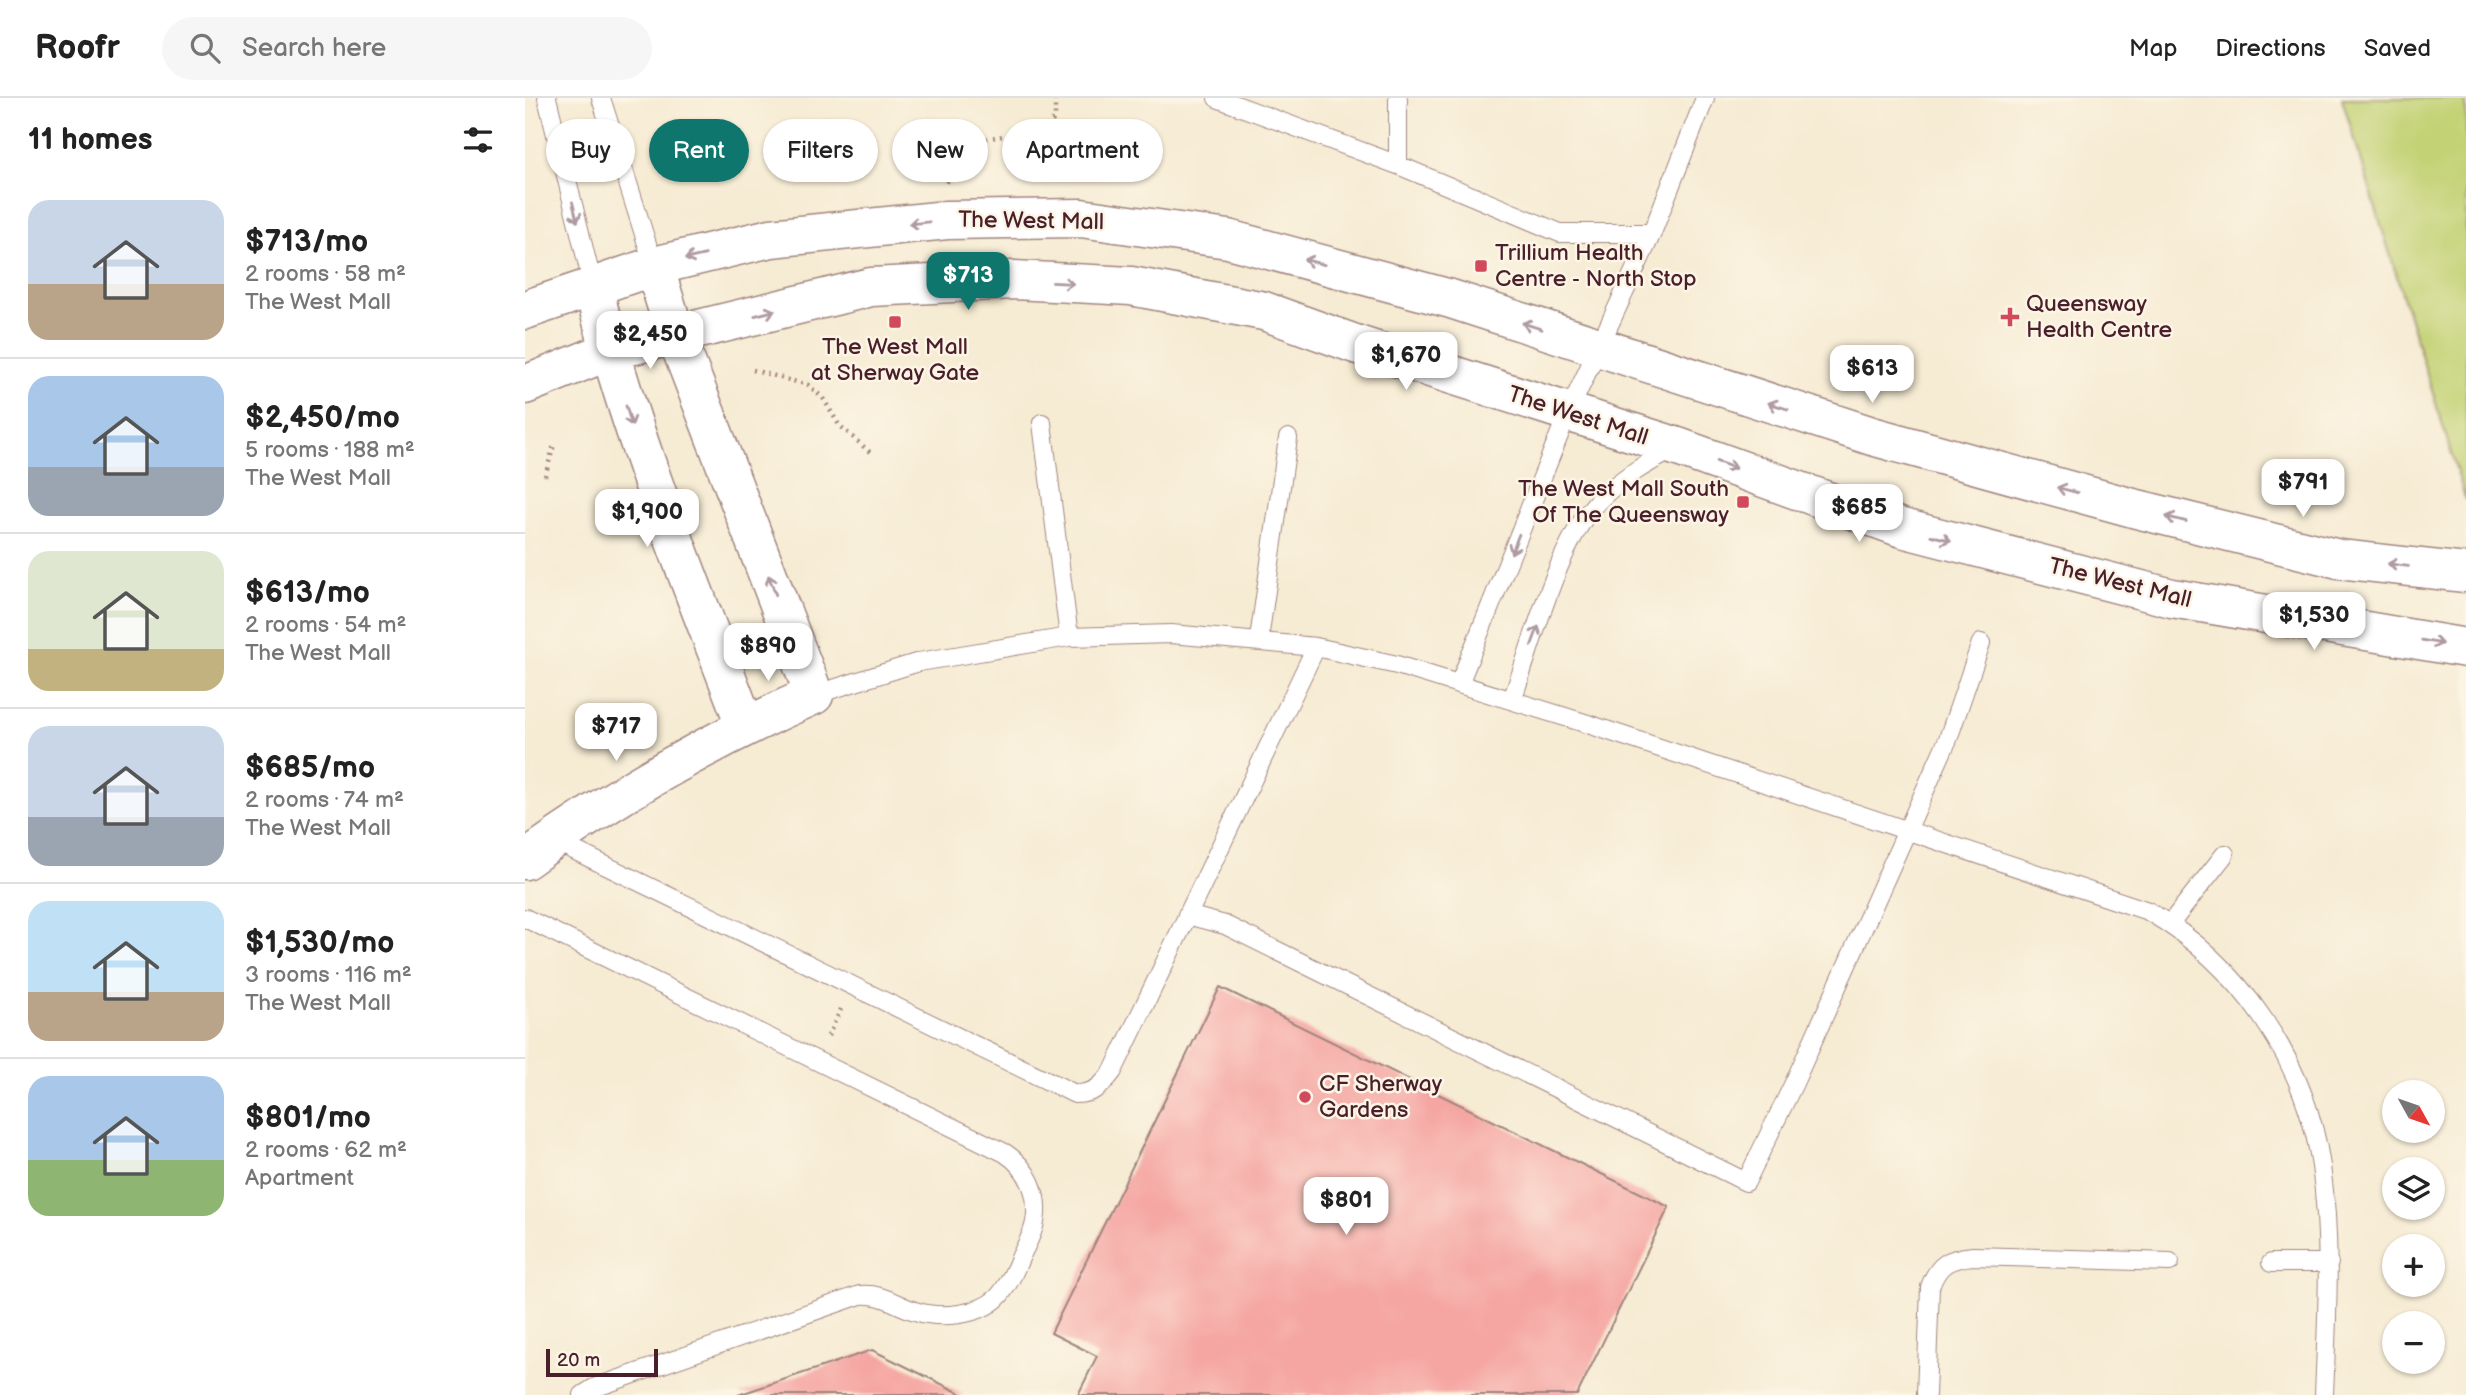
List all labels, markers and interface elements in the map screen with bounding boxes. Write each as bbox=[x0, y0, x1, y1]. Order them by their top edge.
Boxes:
search box bbox=[162, 17, 652, 80]
text: Roofr bbox=[35, 28, 120, 68]
icon: search bbox=[186, 29, 224, 67]
text: Search here bbox=[242, 33, 386, 64]
text: Map bbox=[2129, 34, 2177, 63]
text: Directions bbox=[2215, 34, 2326, 63]
text: Saved bbox=[2364, 34, 2431, 63]
chip: Buy bbox=[546, 119, 635, 182]
chip: Rent bbox=[649, 119, 749, 182]
chip: Filters bbox=[763, 119, 878, 182]
chip: New bbox=[892, 119, 988, 182]
chip: Apartment bbox=[1002, 119, 1163, 182]
icon: filters bbox=[459, 121, 497, 159]
text: 11 homes bbox=[28, 122, 152, 158]
one-way arrow bbox=[569, 200, 582, 223]
street label: The West Mall bbox=[958, 206, 1104, 236]
one-way arrow bbox=[909, 216, 931, 229]
text: $713/mo bbox=[245, 224, 368, 260]
icon: home bbox=[84, 228, 168, 312]
place label: Trillium Health Centre - North Stop bbox=[1495, 239, 1697, 293]
one-way arrow bbox=[684, 251, 707, 264]
pin: $713 bbox=[927, 252, 1009, 312]
one-way arrow bbox=[1303, 255, 1325, 268]
marker: Trillium Health Centre - North Stop bbox=[1473, 258, 1489, 274]
text: 2 rooms · 58 m² bbox=[245, 260, 406, 288]
text: $713 bbox=[943, 261, 993, 289]
one-way arrow bbox=[1051, 276, 1074, 289]
text: The West Mall bbox=[245, 288, 391, 316]
place label: Queensway Health Centre bbox=[2026, 290, 2172, 344]
one-way arrow bbox=[753, 306, 776, 319]
marker: Queensway Health Centre bbox=[2000, 307, 2020, 327]
pin: $2,450 bbox=[593, 312, 707, 371]
marker: The West Mall at Sherway Gate bbox=[887, 314, 903, 330]
one-way arrow bbox=[1521, 318, 1543, 331]
text: $2,450 bbox=[612, 320, 688, 348]
pin: $1,670 bbox=[1349, 332, 1463, 392]
place label: The West Mall at Sherway Gate bbox=[811, 333, 979, 387]
text: $1,670 bbox=[1371, 341, 1441, 369]
pin: $613 bbox=[1831, 345, 1913, 405]
text: $613 bbox=[1846, 354, 1898, 382]
street label: The West Mall bbox=[1504, 380, 1652, 452]
one-way arrow bbox=[1768, 398, 1790, 411]
text: $2,450/mo bbox=[245, 400, 400, 436]
icon: home bbox=[84, 404, 168, 488]
one-way arrow bbox=[624, 405, 637, 427]
text: 5 rooms · 188 m² bbox=[245, 436, 415, 464]
one-way arrow bbox=[1715, 459, 1737, 472]
pin: $791 bbox=[2262, 460, 2344, 519]
text: The West Mall bbox=[245, 464, 391, 492]
text: $791 bbox=[2277, 468, 2329, 496]
place label: The West Mall South Of The Queensway bbox=[1518, 475, 1730, 529]
one-way arrow bbox=[2056, 483, 2079, 496]
pin: $685 bbox=[1818, 484, 1900, 544]
pin: $1,900 bbox=[590, 490, 704, 549]
text: $685 bbox=[1831, 493, 1887, 521]
marker: The West Mall South Of The Queensway bbox=[1735, 494, 1751, 510]
text: $1,900 bbox=[611, 498, 683, 526]
one-way arrow bbox=[2165, 512, 2188, 525]
one-way arrow bbox=[1929, 532, 1952, 545]
one-way arrow bbox=[1508, 533, 1521, 555]
street label: The West Mall bbox=[2046, 552, 2194, 614]
one-way arrow bbox=[2387, 559, 2410, 572]
text: $613/mo bbox=[245, 575, 370, 611]
one-way arrow bbox=[764, 575, 777, 597]
icon: home bbox=[84, 579, 168, 663]
pin: $1,530 bbox=[2257, 592, 2371, 652]
text: $1,530 bbox=[2279, 601, 2349, 629]
text: 2 rooms · 54 m² bbox=[245, 611, 407, 639]
pin: $890 bbox=[727, 624, 809, 683]
one-way arrow bbox=[1530, 626, 1542, 648]
text: $890 bbox=[740, 632, 796, 660]
one-way arrow bbox=[2420, 636, 2443, 649]
text: The West Mall bbox=[245, 639, 391, 667]
pin: $717 bbox=[575, 704, 657, 763]
text: $717 bbox=[591, 712, 641, 740]
text: $685/mo bbox=[245, 750, 375, 786]
icon: home bbox=[84, 754, 168, 838]
text: 2 rooms · 74 m² bbox=[245, 786, 404, 814]
text: The West Mall bbox=[245, 814, 391, 842]
text: $1,530/mo bbox=[245, 925, 394, 961]
icon: home bbox=[84, 929, 168, 1013]
text: 3 rooms · 116 m² bbox=[245, 961, 412, 989]
text: The West Mall bbox=[245, 989, 391, 1017]
place label: CF Sherway Gardens bbox=[1319, 1070, 1443, 1124]
north arrow bbox=[2382, 1080, 2445, 1143]
map controls bbox=[2382, 1080, 2445, 1374]
marker: CF Sherway Gardens bbox=[1297, 1089, 1313, 1105]
text: $801/mo bbox=[245, 1100, 371, 1136]
icon: home bbox=[84, 1104, 168, 1188]
text: 2 rooms · 62 m² bbox=[245, 1136, 407, 1164]
button: layers bbox=[2382, 1157, 2445, 1220]
text: Apartment bbox=[245, 1164, 354, 1192]
pin: $801 bbox=[1305, 1178, 1387, 1237]
text: $801 bbox=[1320, 1186, 1373, 1214]
button: + bbox=[2382, 1234, 2445, 1297]
button: − bbox=[2382, 1311, 2445, 1374]
scale bar bbox=[546, 1346, 658, 1378]
text: 20 m bbox=[557, 1349, 600, 1372]

